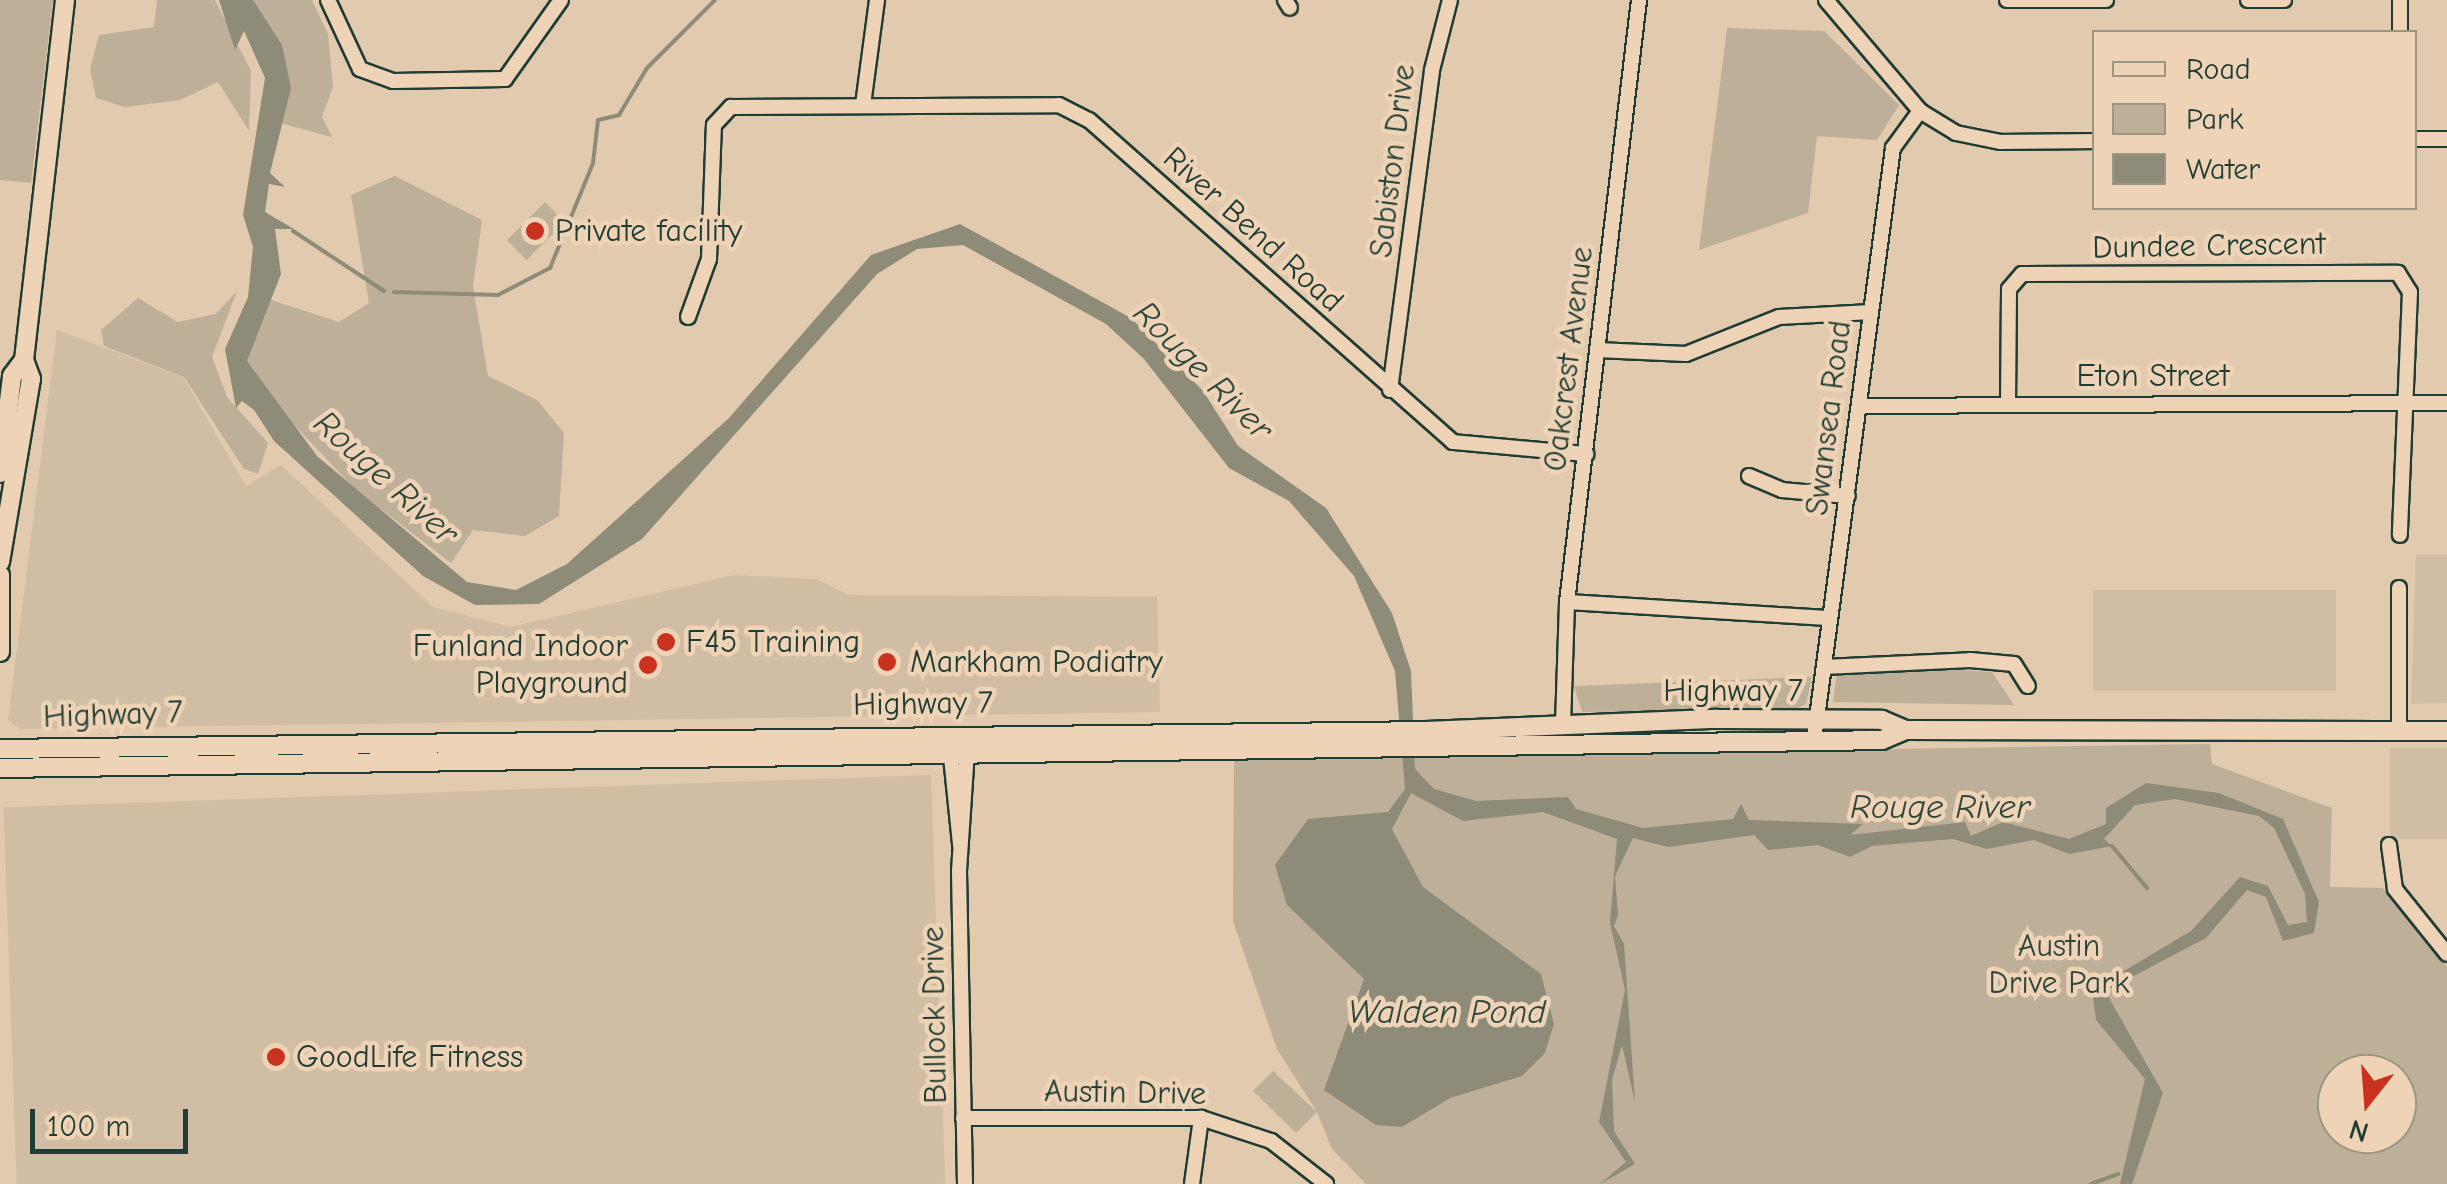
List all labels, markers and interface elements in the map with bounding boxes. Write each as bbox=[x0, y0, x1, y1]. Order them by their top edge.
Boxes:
legend bbox=[2092, 30, 2417, 210]
text: Road bbox=[2186, 52, 2251, 87]
street label: Sabiston Drive bbox=[1362, 62, 1424, 260]
text: Park bbox=[2186, 102, 2243, 137]
street label: River Bend Road bbox=[1155, 139, 1351, 321]
text: Water bbox=[2186, 152, 2260, 187]
place label: Private facility bbox=[555, 212, 742, 250]
marker: Private facility bbox=[524, 220, 546, 242]
street label: Dundee Crescent bbox=[2092, 225, 2326, 267]
street label: Oakcrest Avenue bbox=[1536, 244, 1602, 474]
water label: Rouge River bbox=[1124, 292, 1282, 450]
street label: Swansea Road bbox=[1798, 318, 1860, 518]
street label: Eton Street bbox=[2077, 357, 2229, 395]
water label: Rouge River bbox=[305, 402, 467, 554]
place label: F45 Training bbox=[686, 623, 860, 661]
place label: Funland Indoor Playground bbox=[413, 628, 628, 703]
marker: F45 Training bbox=[655, 631, 677, 653]
place label: Markham Podiatry bbox=[910, 643, 1163, 681]
marker: Markham Podiatry bbox=[874, 649, 900, 675]
marker: Funland Indoor Playground bbox=[637, 654, 659, 676]
street label: Highway 7 bbox=[1663, 672, 1803, 710]
street label: Highway 7 bbox=[853, 684, 993, 724]
street label: Highway 7 bbox=[43, 693, 183, 737]
water label: Rouge River bbox=[1850, 786, 2030, 828]
street label: Bullock Drive bbox=[914, 926, 956, 1104]
park label: Austin Drive Park bbox=[1989, 928, 2129, 1003]
water label: Walden Pond bbox=[1348, 991, 1546, 1033]
place label: GoodLife Fitness bbox=[296, 1038, 523, 1076]
marker: GoodLife Fitness bbox=[265, 1046, 287, 1068]
north arrow bbox=[2317, 1054, 2417, 1154]
street label: Austin Drive bbox=[1044, 1072, 1206, 1114]
scale bar bbox=[35, 1089, 192, 1151]
text: 100 m bbox=[47, 1109, 130, 1144]
text: N bbox=[2345, 1113, 2372, 1149]

